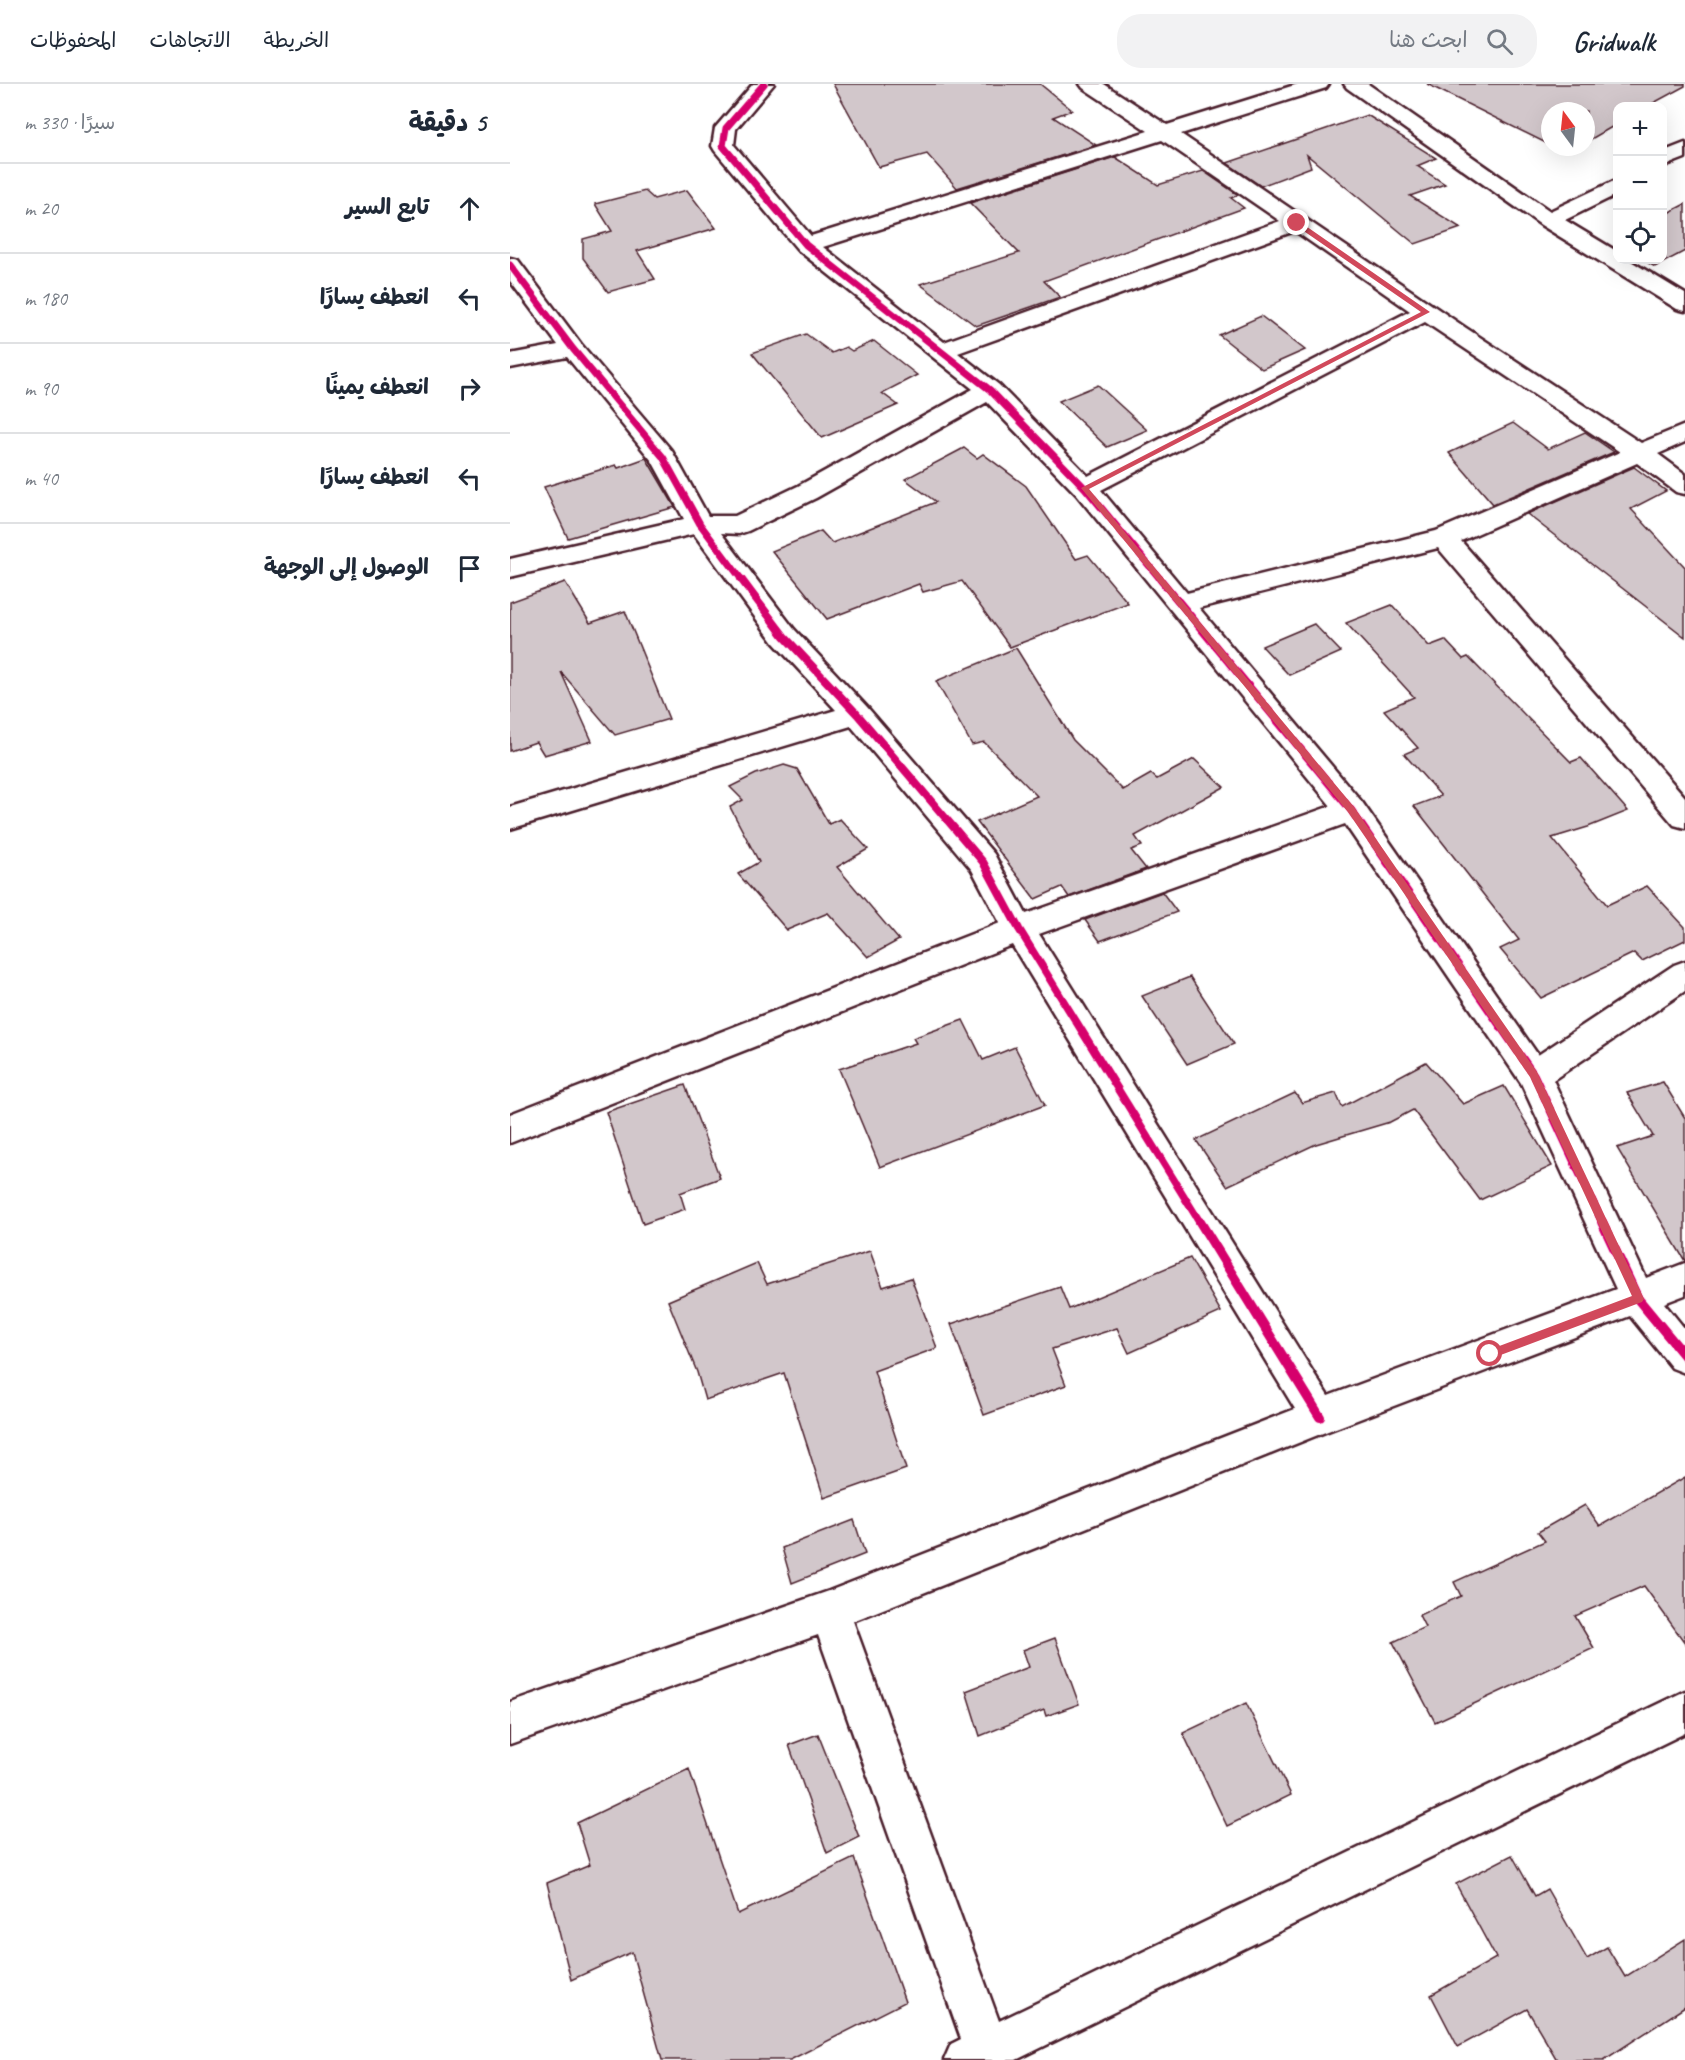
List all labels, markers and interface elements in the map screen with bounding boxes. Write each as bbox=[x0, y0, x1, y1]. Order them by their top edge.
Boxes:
search box bbox=[1117, 14, 1537, 68]
text: Gridwalk bbox=[1573, 24, 1655, 59]
icon: search bbox=[1483, 25, 1516, 58]
text: ابحث هنا bbox=[1389, 26, 1468, 54]
text: المحفوظات bbox=[30, 27, 116, 53]
text: الاتجاهات bbox=[149, 27, 231, 53]
text: الخريطة bbox=[264, 27, 329, 53]
north arrow bbox=[1541, 102, 1595, 156]
map controls bbox=[1613, 102, 1667, 264]
button: + bbox=[1613, 102, 1667, 156]
text: 5 دقيقة bbox=[408, 106, 486, 139]
text: سيرًا · 330 m bbox=[24, 110, 115, 135]
button: − bbox=[1613, 156, 1667, 210]
icon: ahead bbox=[453, 192, 486, 225]
text: تابع السير bbox=[345, 193, 429, 221]
text: 20 m bbox=[24, 196, 58, 221]
route end bbox=[1283, 209, 1309, 235]
button: locate bbox=[1613, 210, 1667, 264]
icon: left bbox=[453, 282, 486, 315]
text: انعطف يسارًا bbox=[320, 283, 429, 311]
text: 180 m bbox=[24, 286, 67, 311]
icon: right bbox=[453, 372, 486, 405]
text: انعطف يمينًا bbox=[325, 373, 429, 401]
text: 90 m bbox=[24, 376, 58, 401]
icon: left bbox=[453, 462, 486, 495]
text: انعطف يسارًا bbox=[320, 463, 429, 491]
text: 40 m bbox=[24, 466, 58, 491]
icon: arrive bbox=[453, 552, 486, 585]
text: الوصول إلى الوجهة bbox=[264, 553, 429, 581]
route start bbox=[1476, 1340, 1502, 1366]

